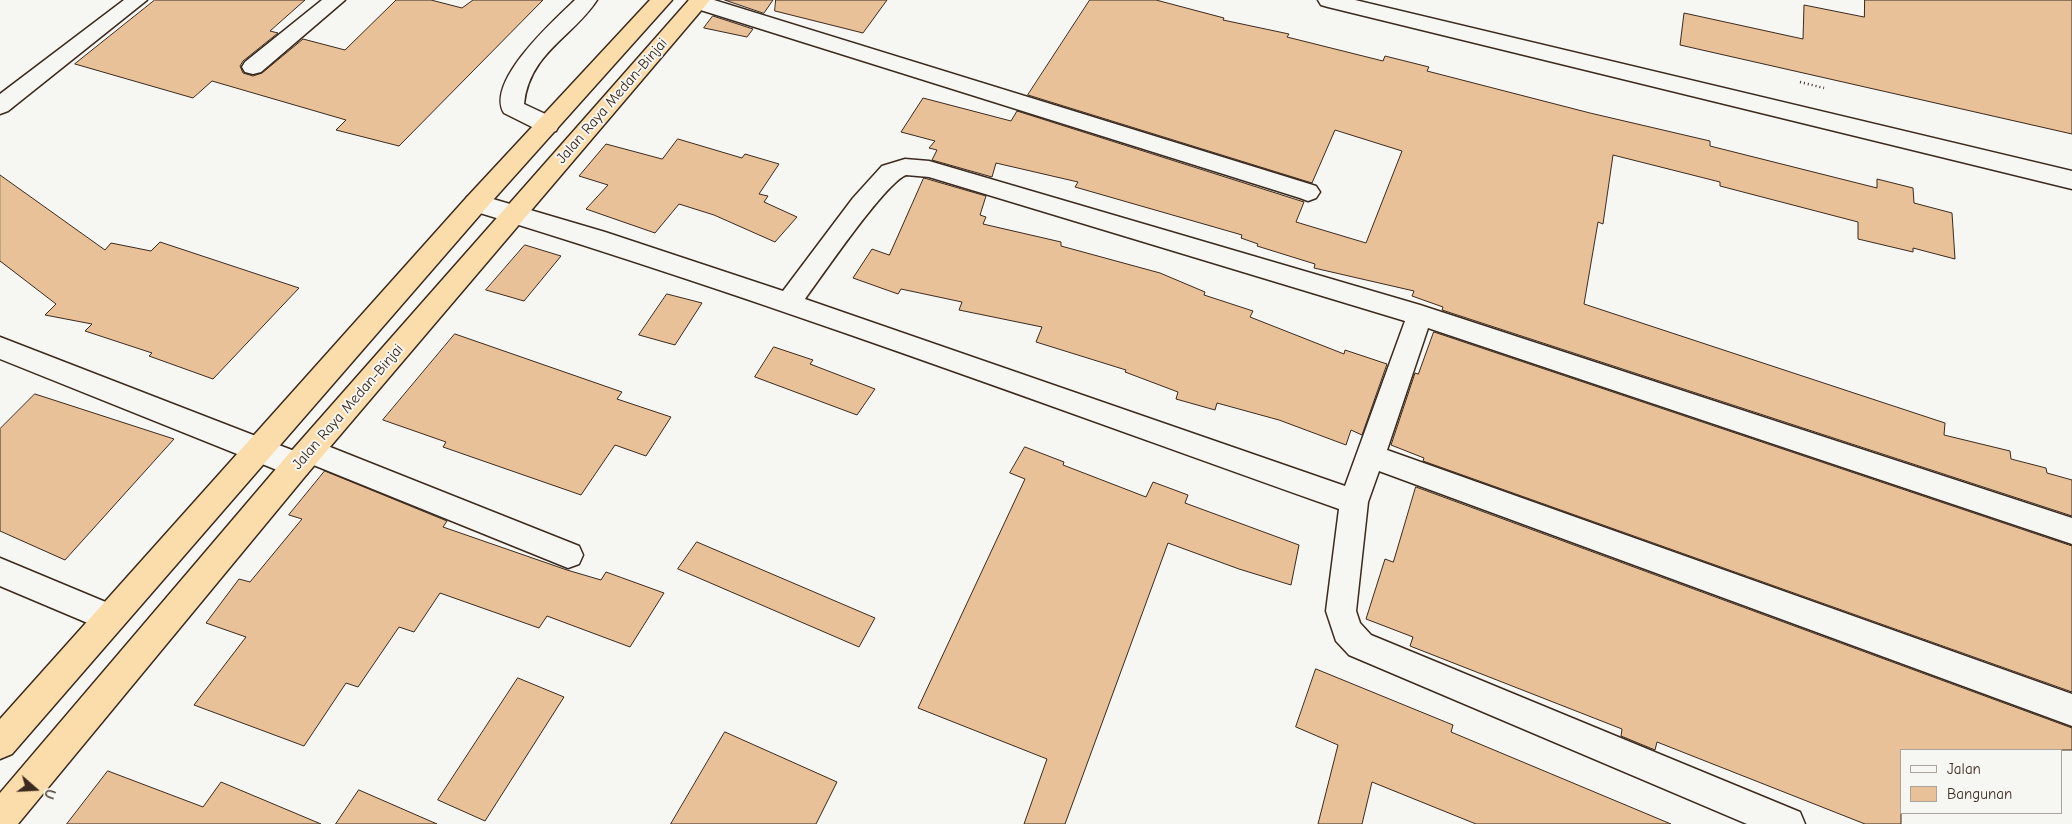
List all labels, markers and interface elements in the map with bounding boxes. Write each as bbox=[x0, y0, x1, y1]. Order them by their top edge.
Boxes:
street label: Jalan Raya Medan-Binjai bbox=[553, 35, 671, 167]
street label: Jalan Raya Medan-Binjai bbox=[289, 341, 407, 473]
legend bbox=[1900, 749, 2062, 814]
text: Jalan bbox=[1947, 760, 1981, 778]
north arrow bbox=[10, 764, 60, 814]
text: Bangunan bbox=[1947, 785, 2012, 803]
text: U bbox=[40, 787, 59, 801]

